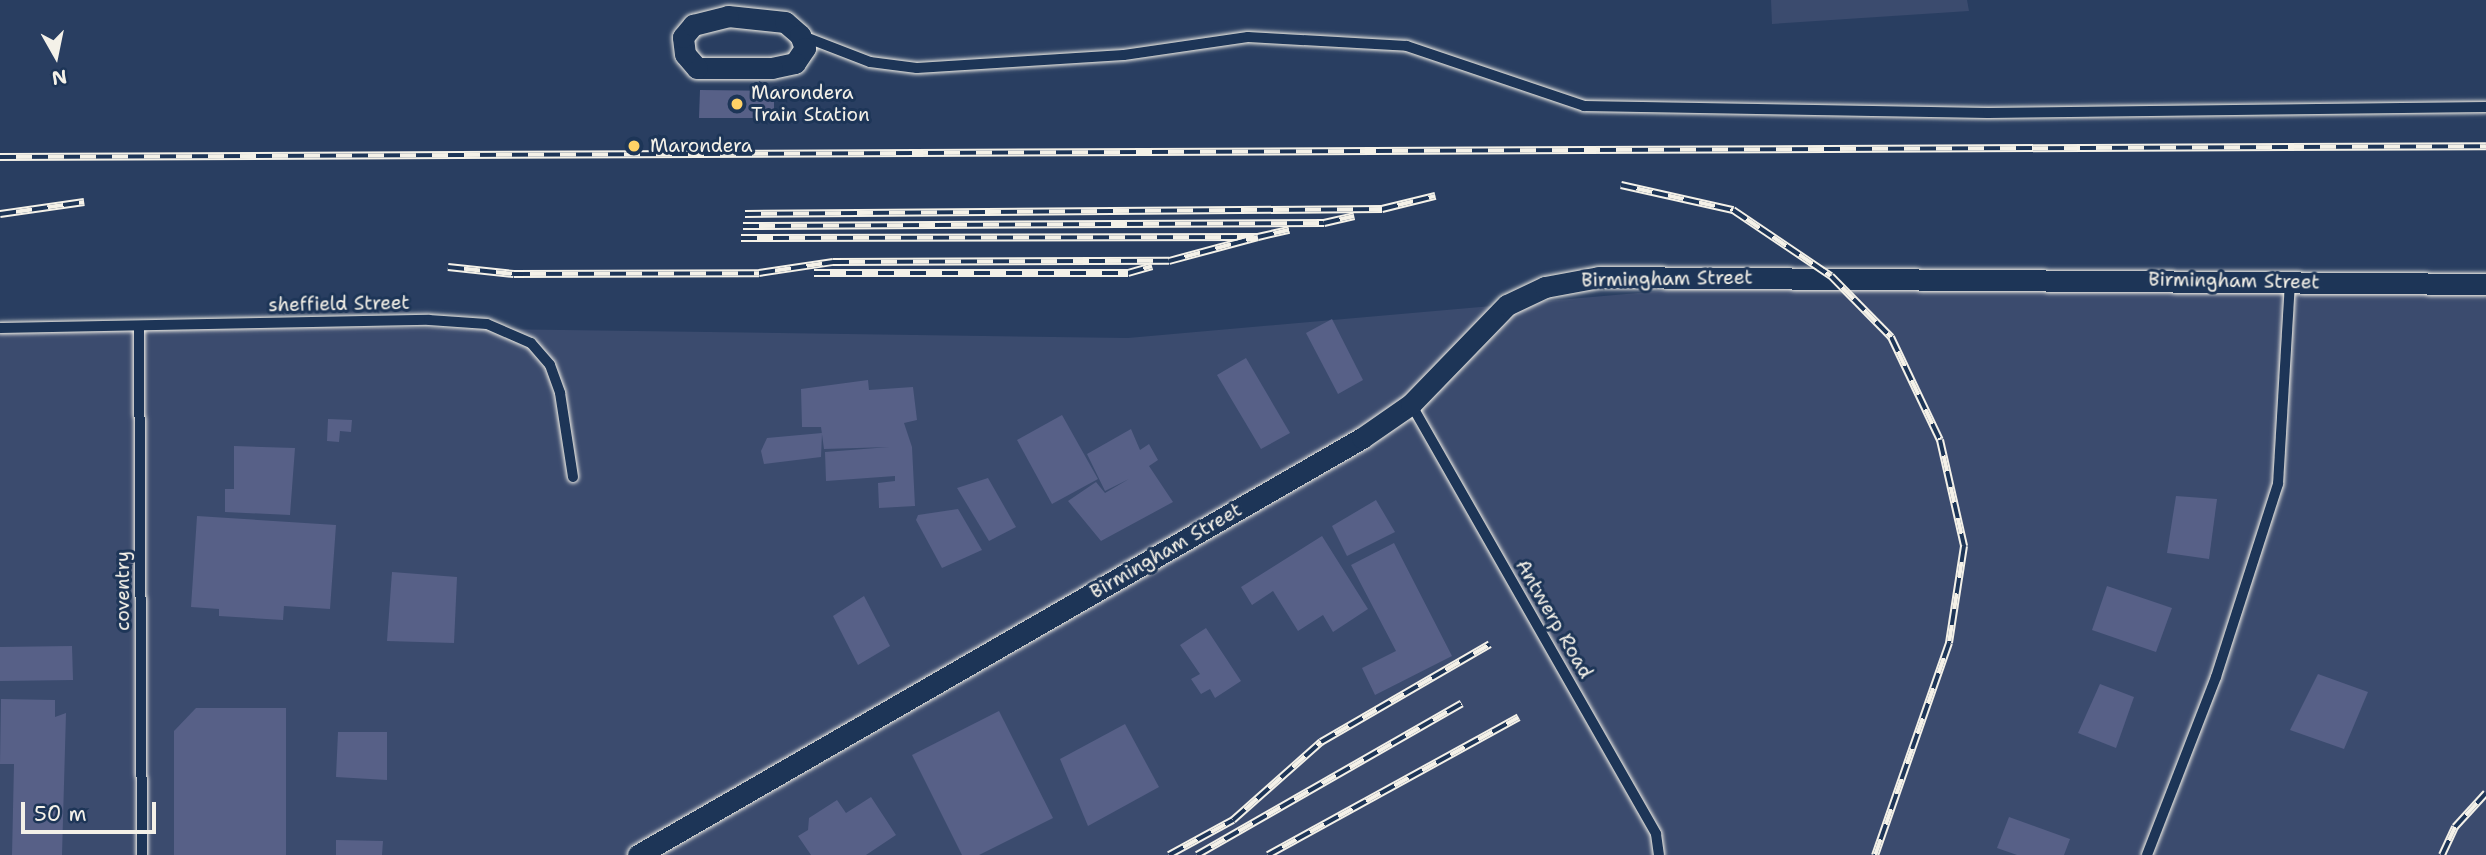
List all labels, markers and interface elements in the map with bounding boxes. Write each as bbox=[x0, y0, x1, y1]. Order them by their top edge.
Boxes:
north arrow bbox=[21, 21, 91, 91]
text: N bbox=[50, 64, 69, 91]
place label: Marondera Train Station bbox=[751, 82, 870, 126]
marker: Marondera Train Station bbox=[729, 96, 745, 112]
place label: Marondera bbox=[650, 135, 753, 157]
marker: Marondera bbox=[624, 136, 644, 156]
street label: Birmingham Street bbox=[1581, 266, 1753, 292]
street label: Birmingham Street bbox=[2148, 268, 2320, 294]
street label: sheffield Street bbox=[268, 291, 410, 317]
street label: Birmingham Street bbox=[1086, 498, 1246, 604]
street label: coventry bbox=[112, 551, 134, 631]
street label: Antwerp Road bbox=[1511, 555, 1597, 683]
scale bar bbox=[24, 788, 159, 832]
text: 50 m bbox=[34, 800, 87, 828]

